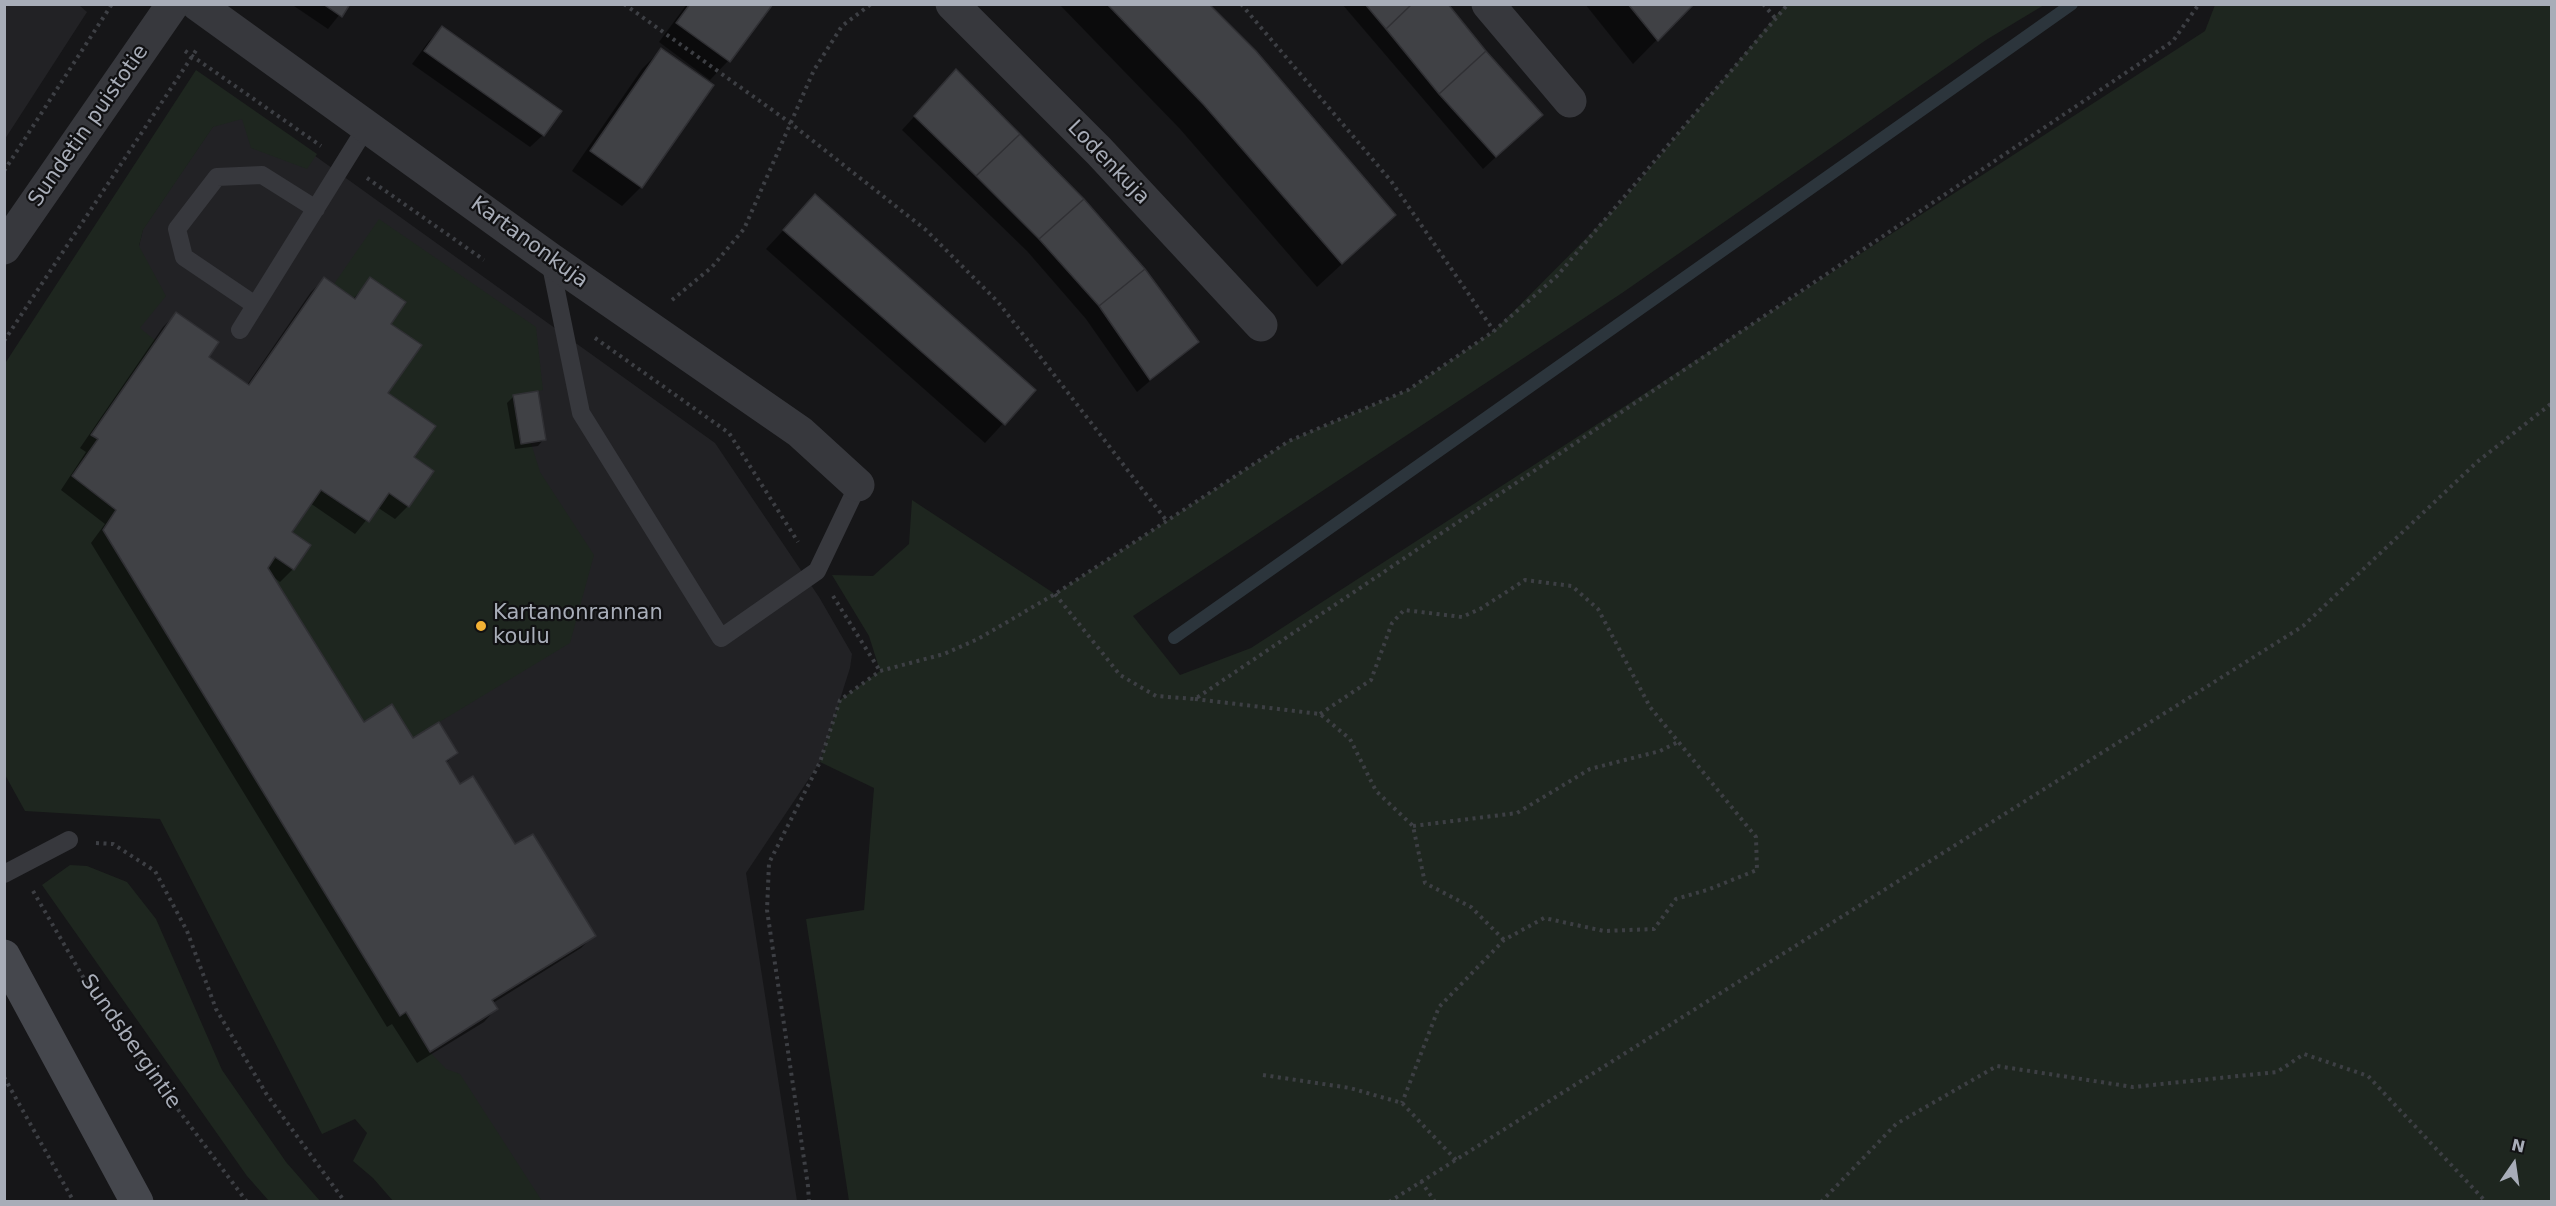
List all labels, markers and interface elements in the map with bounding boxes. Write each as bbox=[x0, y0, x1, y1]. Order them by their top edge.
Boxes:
street label: Sundetin puistotie bbox=[24, 40, 154, 212]
street label: Lodenkuja bbox=[1062, 116, 1154, 210]
street label: Kartanonkuja bbox=[465, 192, 593, 294]
place label: Kartanonrannan koulu bbox=[493, 601, 663, 651]
marker: Kartanonrannan koulu bbox=[474, 619, 488, 633]
street label: Sundsbergintie bbox=[74, 970, 186, 1114]
north arrow bbox=[2484, 1134, 2544, 1194]
text: N bbox=[2509, 1135, 2527, 1157]

